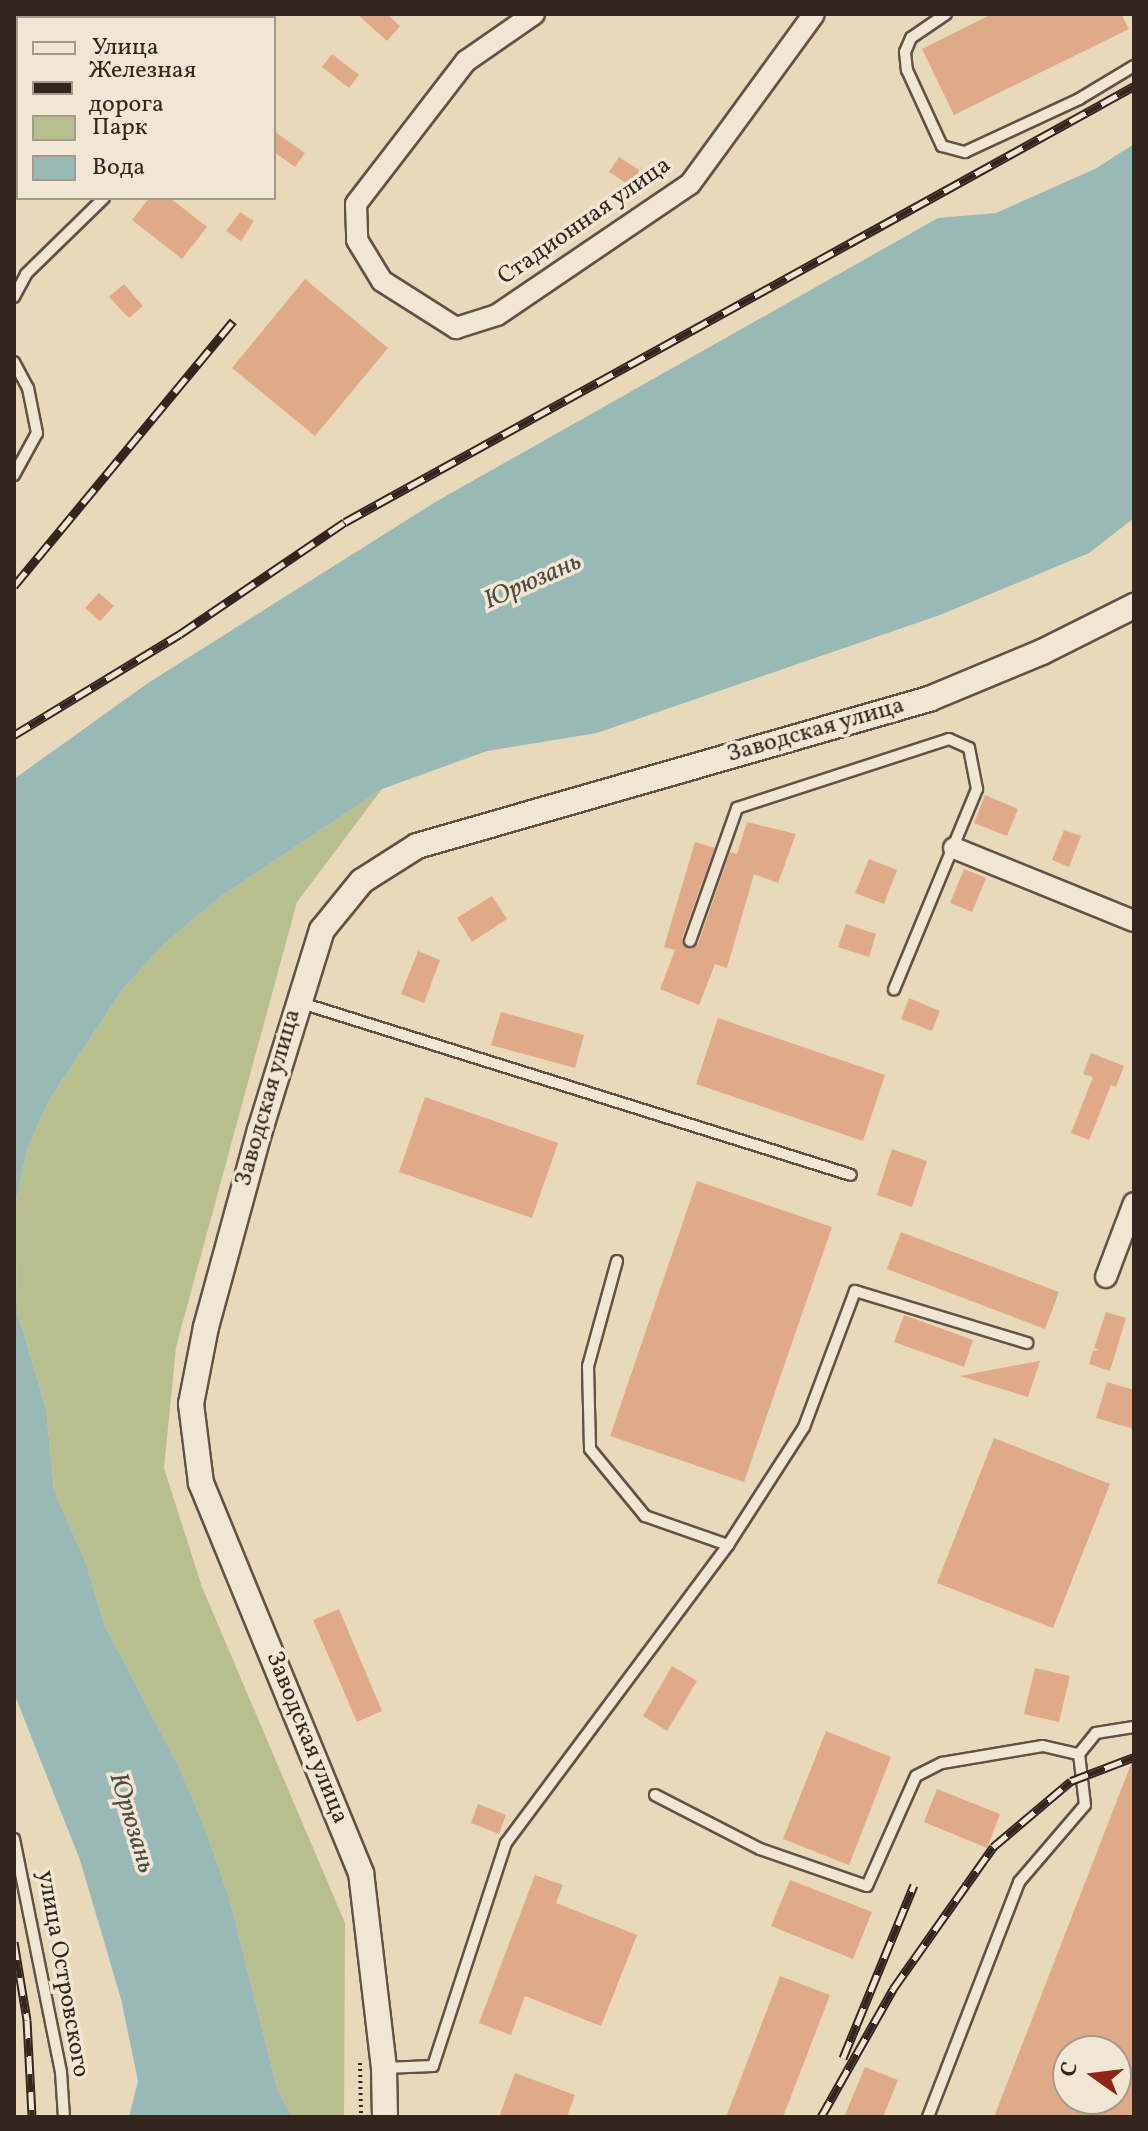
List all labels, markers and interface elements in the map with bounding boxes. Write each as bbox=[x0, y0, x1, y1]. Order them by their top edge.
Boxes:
legend bbox=[16, 16, 276, 200]
text: Улица bbox=[92, 31, 159, 65]
text: Железная дорога bbox=[89, 54, 196, 122]
text: Парк bbox=[92, 111, 148, 145]
text: Вода bbox=[92, 151, 145, 185]
street label: Стадионная улица bbox=[493, 151, 677, 293]
water label: Юрюзань bbox=[480, 547, 586, 617]
street label: Заводская улица bbox=[724, 692, 908, 770]
street label: Заводская улица bbox=[230, 1006, 308, 1190]
street label: Заводская улица bbox=[258, 1647, 354, 1829]
water label: Юрюзань bbox=[101, 1769, 161, 1877]
street label: улица Островского bbox=[30, 1868, 94, 2080]
north arrow bbox=[1052, 2035, 1132, 2115]
text: С bbox=[1053, 2059, 1087, 2080]

